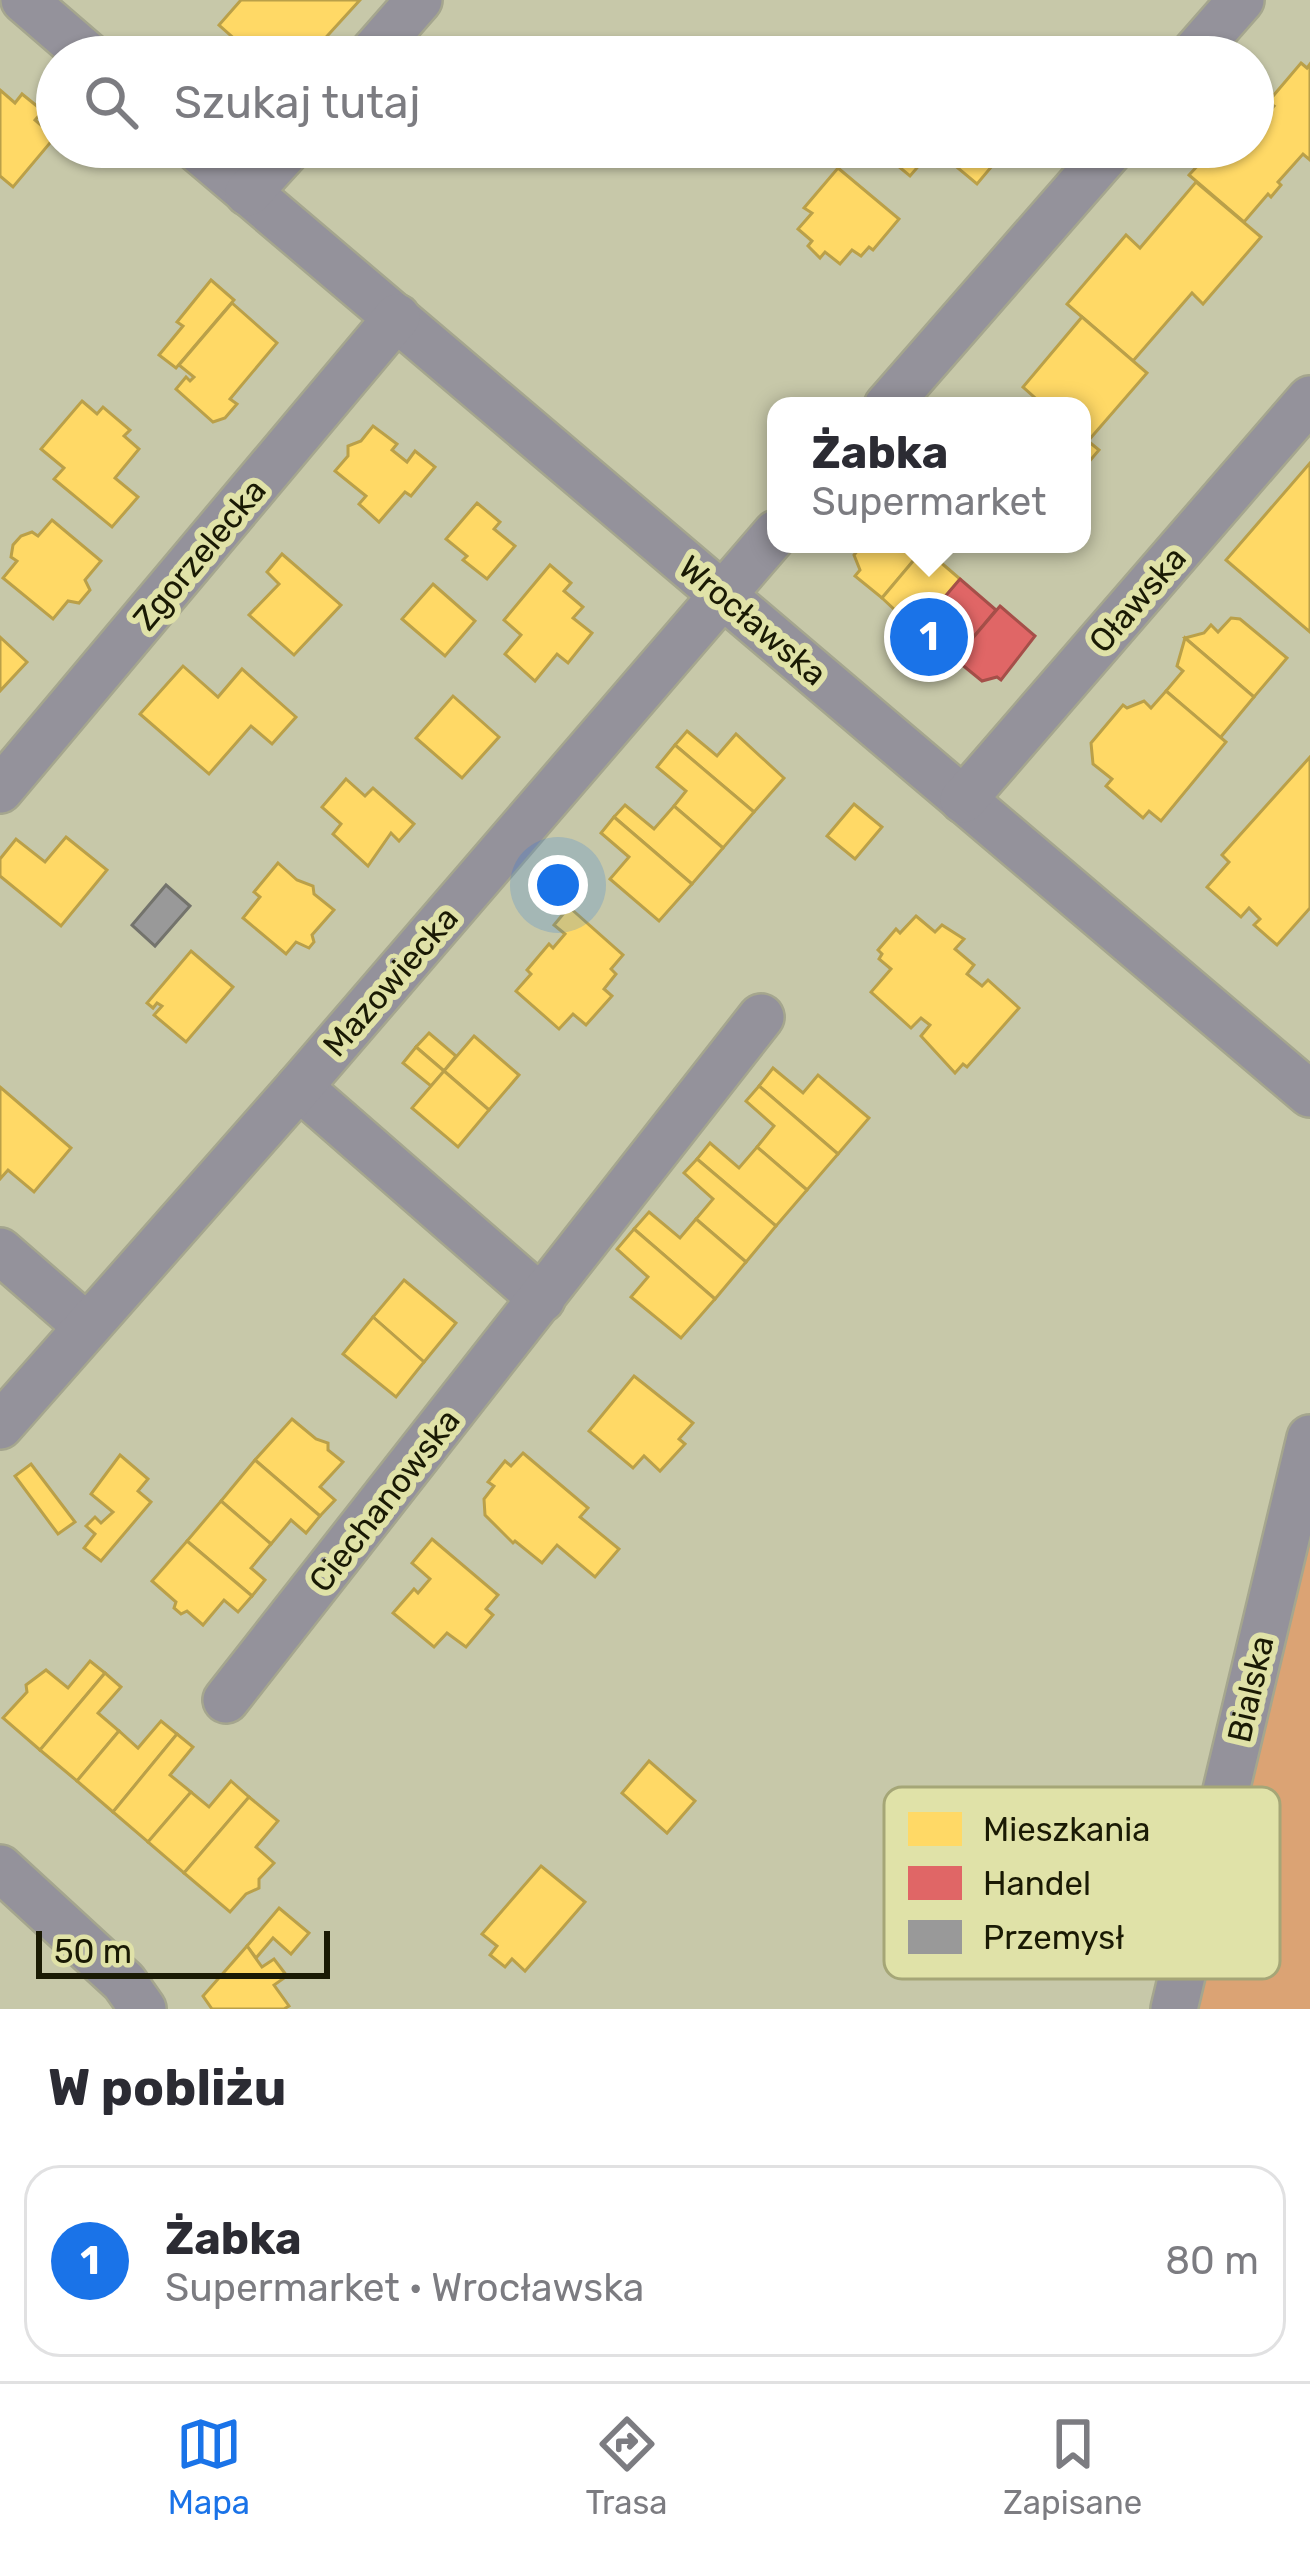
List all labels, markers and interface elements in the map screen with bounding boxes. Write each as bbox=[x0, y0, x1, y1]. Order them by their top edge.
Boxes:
search box bbox=[36, 36, 1274, 168]
icon: search bbox=[78, 69, 144, 135]
text: Szukaj tutaj bbox=[174, 76, 421, 129]
popup bbox=[767, 397, 1091, 553]
text: Żabka bbox=[812, 426, 948, 479]
street label: Zgorzelecka bbox=[125, 471, 274, 638]
text: Supermarket bbox=[812, 479, 1046, 525]
street label: Oławska bbox=[1081, 538, 1194, 660]
street label: Wrocławska bbox=[671, 547, 834, 693]
pin: 1 bbox=[890, 592, 968, 682]
your location bbox=[528, 855, 588, 915]
street label: Mazowiecka bbox=[315, 899, 466, 1064]
street label: Ciechanowska bbox=[301, 1401, 468, 1599]
street label: Bialska bbox=[1219, 1632, 1282, 1746]
legend bbox=[884, 1787, 1280, 1979]
text: Mieszkania bbox=[983, 1810, 1150, 1849]
text: Handel bbox=[983, 1864, 1091, 1903]
text: Przemysł bbox=[983, 1918, 1124, 1957]
scale bar bbox=[36, 1925, 330, 1978]
text: 50 m bbox=[54, 1932, 132, 1971]
text: W pobliżu bbox=[48, 2057, 286, 2118]
text: Żabka bbox=[165, 2212, 302, 2265]
text: 1 bbox=[80, 2238, 100, 2284]
text: 80 m bbox=[1165, 2238, 1259, 2284]
text: Supermarket · Wrocławska bbox=[165, 2265, 644, 2311]
tab: Mapa bbox=[168, 2411, 250, 2522]
tab: Trasa bbox=[586, 2411, 668, 2522]
tab: Zapisane bbox=[1003, 2411, 1142, 2522]

